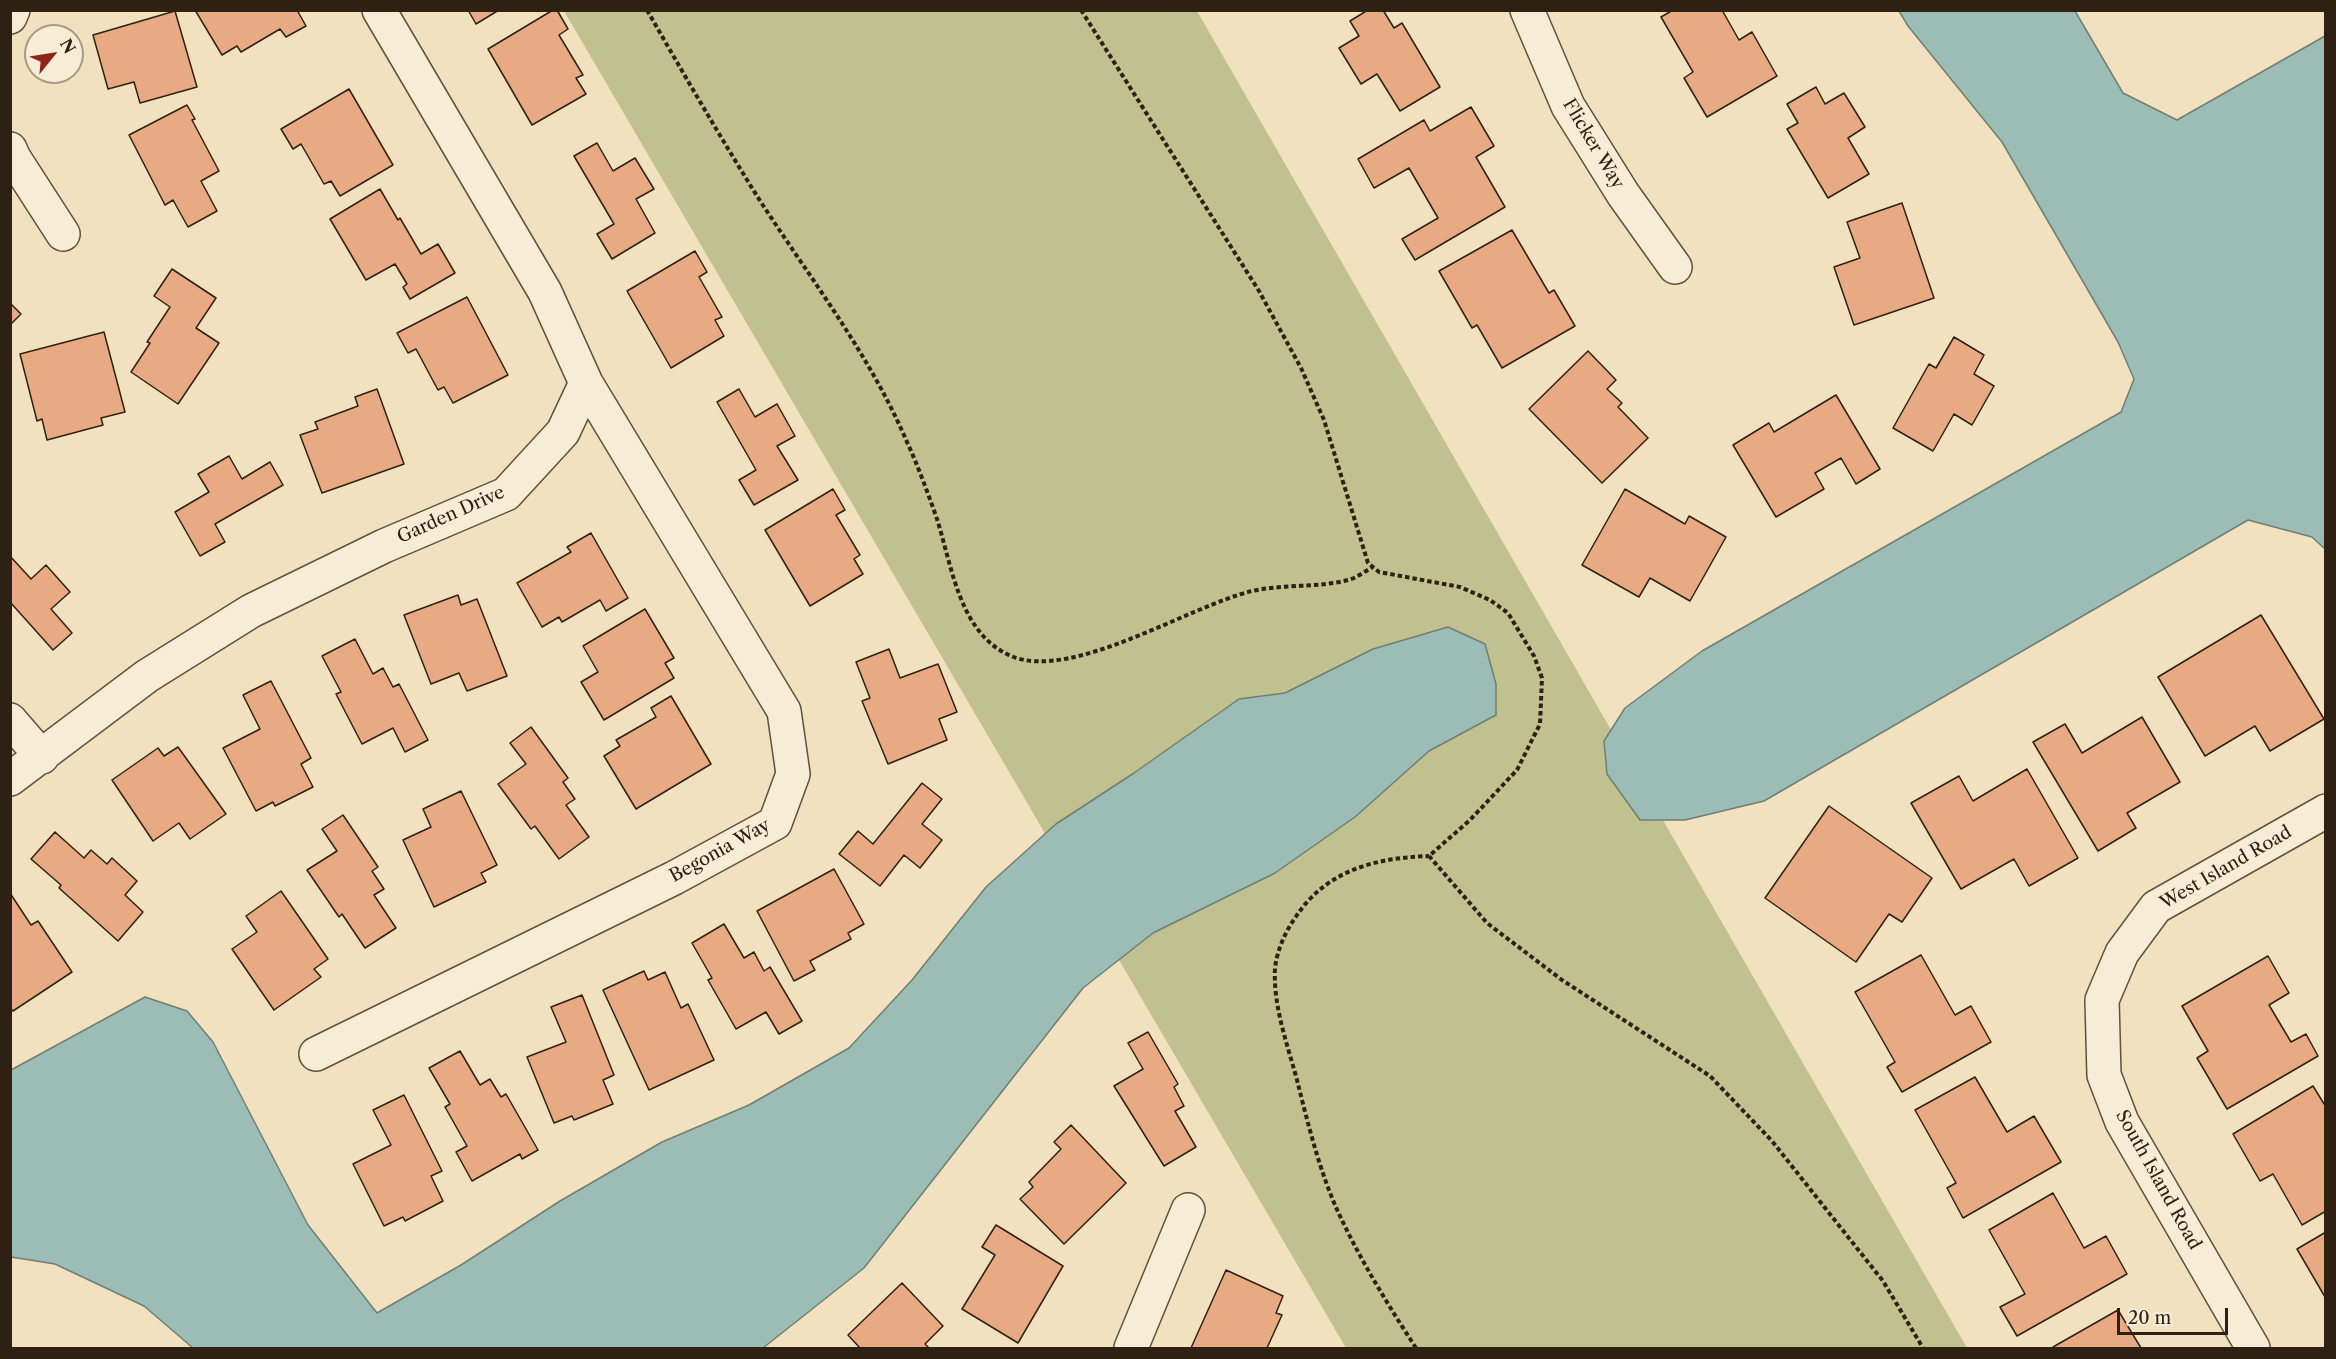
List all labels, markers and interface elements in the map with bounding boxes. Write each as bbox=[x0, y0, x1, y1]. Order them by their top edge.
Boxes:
north arrow bbox=[24, 24, 84, 84]
text: N bbox=[56, 35, 80, 57]
street label: Flicker Way bbox=[1558, 95, 1628, 193]
street label: Garden Drive bbox=[394, 482, 508, 548]
street label: Begonia Way bbox=[666, 815, 774, 887]
street label: West Island Road bbox=[2157, 822, 2295, 914]
street label: South Island Road bbox=[2111, 1106, 2205, 1254]
scale bar bbox=[2120, 1296, 2231, 1334]
text: 20 m bbox=[2128, 1307, 2171, 1329]

